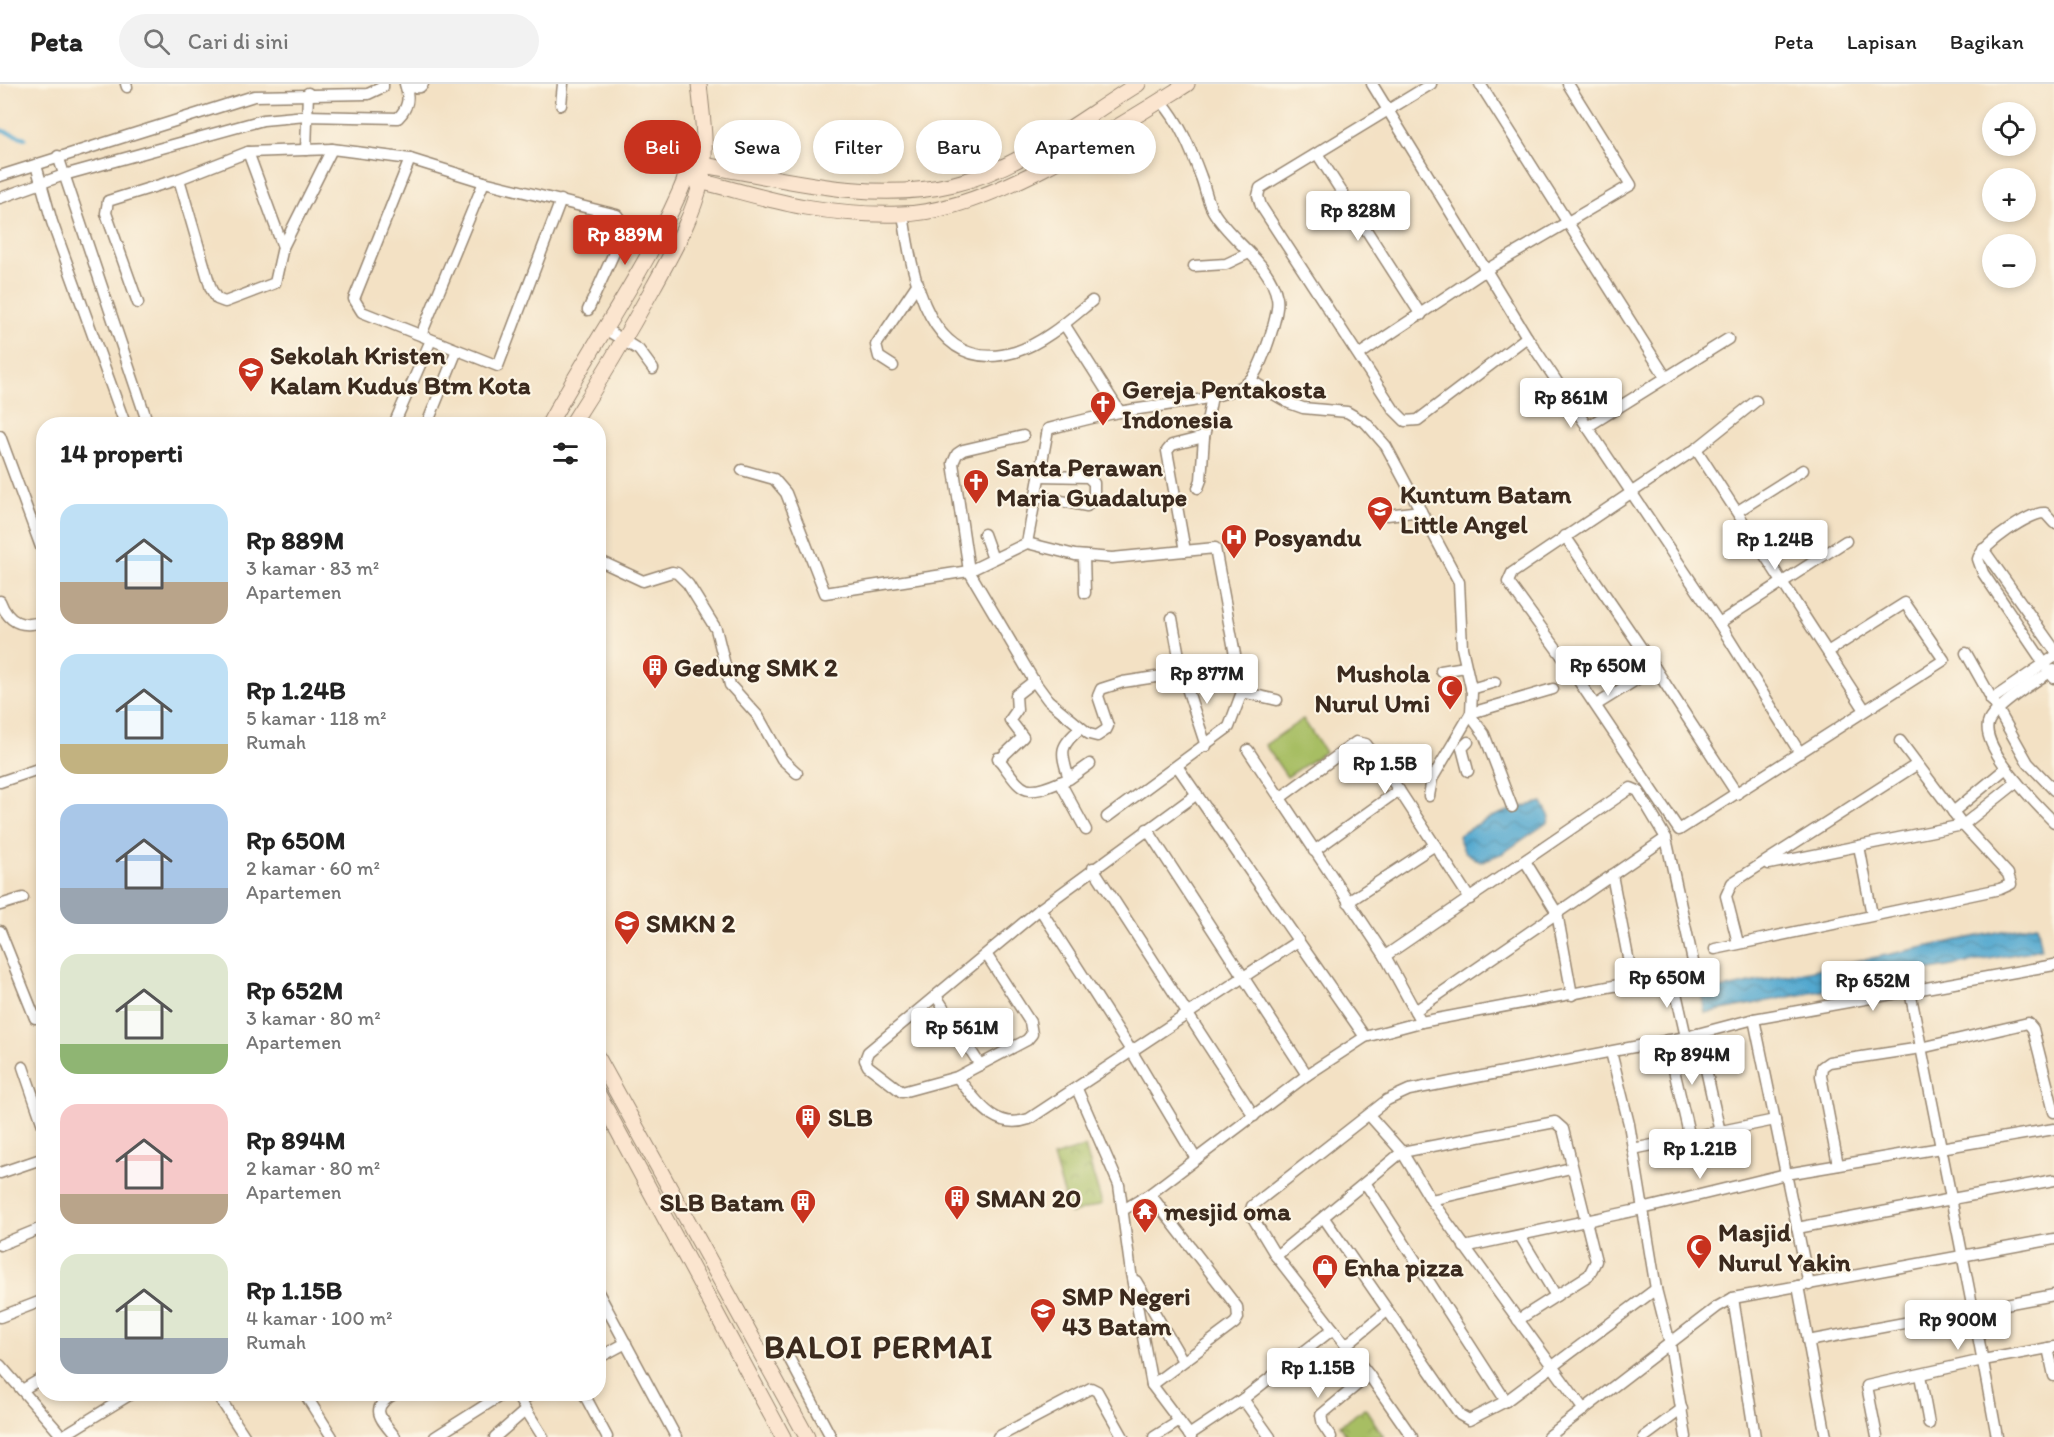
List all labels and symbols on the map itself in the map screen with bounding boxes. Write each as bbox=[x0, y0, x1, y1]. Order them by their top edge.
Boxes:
pin: Rp 828M bbox=[1303, 191, 1413, 242]
pin: Rp 889M bbox=[570, 215, 680, 266]
place label: Sekolah Kristen Kalam Kudus Btm Kota bbox=[270, 339, 531, 401]
school or university icon: Sekolah Kristen Kalam Kudus Btm Kota bbox=[236, 355, 266, 393]
place label: Gereja Pentakosta Indonesia bbox=[1122, 373, 1327, 435]
pin: Rp 861M bbox=[1516, 378, 1626, 429]
church icon: Gereja Pentakosta Indonesia bbox=[1088, 389, 1118, 427]
place label: Santa Perawan Maria Guadalupe bbox=[996, 451, 1187, 513]
church icon: Santa Perawan Maria Guadalupe bbox=[961, 467, 991, 505]
place label: Kuntum Batam Little Angel bbox=[1400, 478, 1573, 540]
school or university icon: Kuntum Batam Little Angel bbox=[1365, 494, 1395, 532]
pin: Rp 1.24B bbox=[1713, 520, 1837, 571]
place label: Posyandu bbox=[1254, 521, 1362, 553]
hospital icon: Posyandu bbox=[1219, 522, 1249, 560]
pin: Rp 650M bbox=[1553, 646, 1663, 697]
place label: Gedung SMK 2 bbox=[674, 651, 838, 683]
building icon: Gedung SMK 2 bbox=[640, 652, 670, 690]
pin: Rp 877M bbox=[1152, 654, 1262, 705]
place label: Mushola Nurul Umi bbox=[1315, 657, 1431, 719]
mosque icon: Mushola Nurul Umi bbox=[1435, 673, 1465, 711]
pin: Rp 1.5B bbox=[1330, 744, 1440, 795]
place label: SMKN 2 bbox=[646, 907, 736, 939]
school or university icon: SMKN 2 bbox=[612, 908, 642, 946]
pin: Rp 650M bbox=[1612, 958, 1722, 1009]
pin: Rp 652M bbox=[1818, 961, 1928, 1012]
pin: Rp 561M bbox=[907, 1008, 1017, 1059]
pin: Rp 894M bbox=[1637, 1035, 1747, 1086]
place label: SLB bbox=[828, 1101, 873, 1133]
building icon: SLB bbox=[793, 1102, 823, 1140]
pin: Rp 1.21B bbox=[1638, 1129, 1762, 1180]
place label: SMAN 20 bbox=[976, 1182, 1081, 1214]
building icon: SMAN 20 bbox=[942, 1183, 972, 1221]
place label: SLB Batam bbox=[660, 1186, 785, 1218]
building icon: SLB Batam bbox=[788, 1187, 818, 1225]
place label: mesjid oma bbox=[1163, 1195, 1291, 1227]
temple icon: mesjid oma bbox=[1130, 1196, 1160, 1234]
place label: Masjid Nurul Yakin bbox=[1718, 1216, 1851, 1278]
mosque icon: Masjid Nurul Yakin bbox=[1684, 1232, 1714, 1270]
place label: Enha pizza bbox=[1344, 1251, 1464, 1283]
shop icon: Enha pizza bbox=[1310, 1252, 1340, 1290]
place label: SMP Negeri 43 Batam bbox=[1062, 1280, 1191, 1342]
school or university icon: SMP Negeri 43 Batam bbox=[1028, 1296, 1058, 1334]
pin: Rp 900M bbox=[1903, 1300, 2013, 1351]
district label: BALOI PERMAI bbox=[764, 1328, 994, 1366]
pin: Rp 1.15B bbox=[1256, 1348, 1380, 1399]

